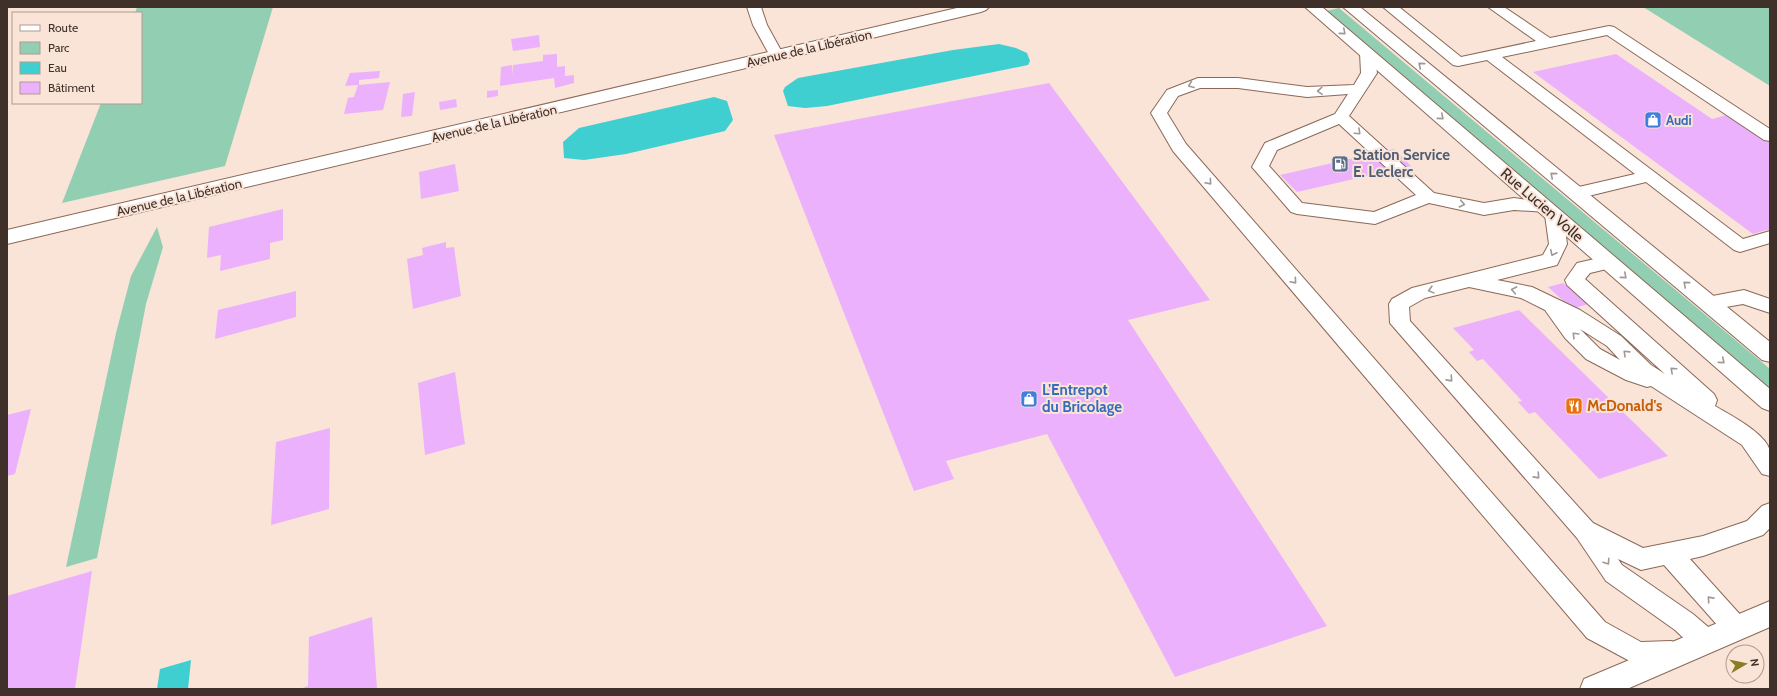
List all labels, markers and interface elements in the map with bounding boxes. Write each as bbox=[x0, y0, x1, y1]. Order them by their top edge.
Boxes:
legend bbox=[12, 12, 142, 104]
text: Route bbox=[48, 20, 78, 35]
street label: Avenue de la Libération bbox=[745, 26, 873, 70]
one-way arrow bbox=[1338, 28, 1346, 35]
text: Parc bbox=[48, 40, 70, 55]
text: Eau bbox=[48, 60, 67, 75]
one-way arrow bbox=[1418, 62, 1426, 69]
text: Bâtiment bbox=[48, 80, 95, 95]
one-way arrow bbox=[1188, 81, 1195, 89]
one-way arrow bbox=[1317, 87, 1323, 96]
street label: Avenue de la Libération bbox=[430, 101, 558, 145]
shop icon: Audi bbox=[1643, 110, 1663, 130]
place label: Audi bbox=[1666, 112, 1692, 128]
one-way arrow bbox=[1437, 113, 1444, 120]
one-way arrow bbox=[1353, 128, 1361, 135]
place label: Station Service E. Leclerc bbox=[1353, 146, 1450, 181]
fuel station icon: Station Service E. Leclerc bbox=[1330, 154, 1350, 174]
street label: Rue Lucien Volle bbox=[1497, 164, 1587, 246]
one-way arrow bbox=[1551, 172, 1558, 179]
street label: Avenue de la Libération bbox=[115, 175, 243, 219]
one-way arrow bbox=[1204, 178, 1211, 185]
one-way arrow bbox=[1459, 200, 1465, 208]
one-way arrow bbox=[1550, 249, 1558, 256]
one-way arrow bbox=[1619, 271, 1627, 279]
one-way arrow bbox=[1289, 276, 1296, 283]
one-way arrow bbox=[1683, 282, 1691, 289]
one-way arrow bbox=[1428, 285, 1435, 294]
one-way arrow bbox=[1511, 286, 1517, 294]
one-way arrow bbox=[1572, 332, 1580, 340]
one-way arrow bbox=[1623, 350, 1631, 358]
one-way arrow bbox=[1718, 356, 1725, 363]
one-way arrow bbox=[1671, 368, 1678, 375]
one-way arrow bbox=[1446, 374, 1453, 382]
place label: L'Entrepot du Bricolage bbox=[1042, 381, 1122, 416]
shop icon: L'Entrepot du Bricolage bbox=[1019, 389, 1039, 409]
restaurant icon: McDonald's bbox=[1564, 396, 1584, 416]
place label: McDonald's bbox=[1587, 397, 1662, 415]
one-way arrow bbox=[1532, 471, 1540, 479]
one-way arrow bbox=[1602, 558, 1610, 565]
one-way arrow bbox=[1707, 596, 1715, 604]
north arrow bbox=[1725, 644, 1765, 684]
text: N bbox=[1747, 657, 1762, 667]

